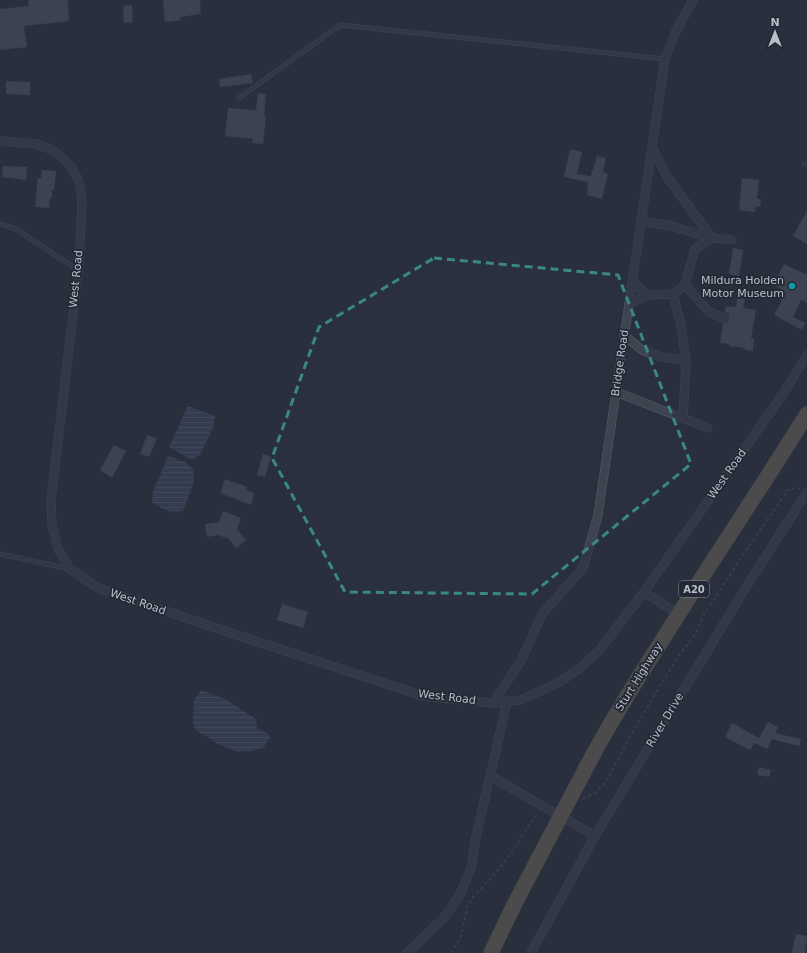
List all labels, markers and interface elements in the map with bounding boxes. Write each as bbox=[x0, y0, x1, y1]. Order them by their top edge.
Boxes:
north arrow bbox=[755, 12, 795, 52]
text: N bbox=[770, 16, 780, 29]
street label: West Road bbox=[66, 249, 86, 309]
place label: Mildura Holden Motor Museum bbox=[701, 274, 784, 300]
marker: Mildura Holden Motor Museum bbox=[787, 281, 797, 291]
street label: Bridge Road bbox=[609, 329, 631, 397]
street label: West Road bbox=[705, 446, 749, 502]
road number: A20 bbox=[679, 581, 709, 597]
street label: West Road bbox=[108, 586, 168, 618]
street label: Sturt Highway bbox=[613, 640, 665, 714]
street label: West Road bbox=[417, 687, 477, 707]
street label: River Drive bbox=[644, 690, 686, 750]

